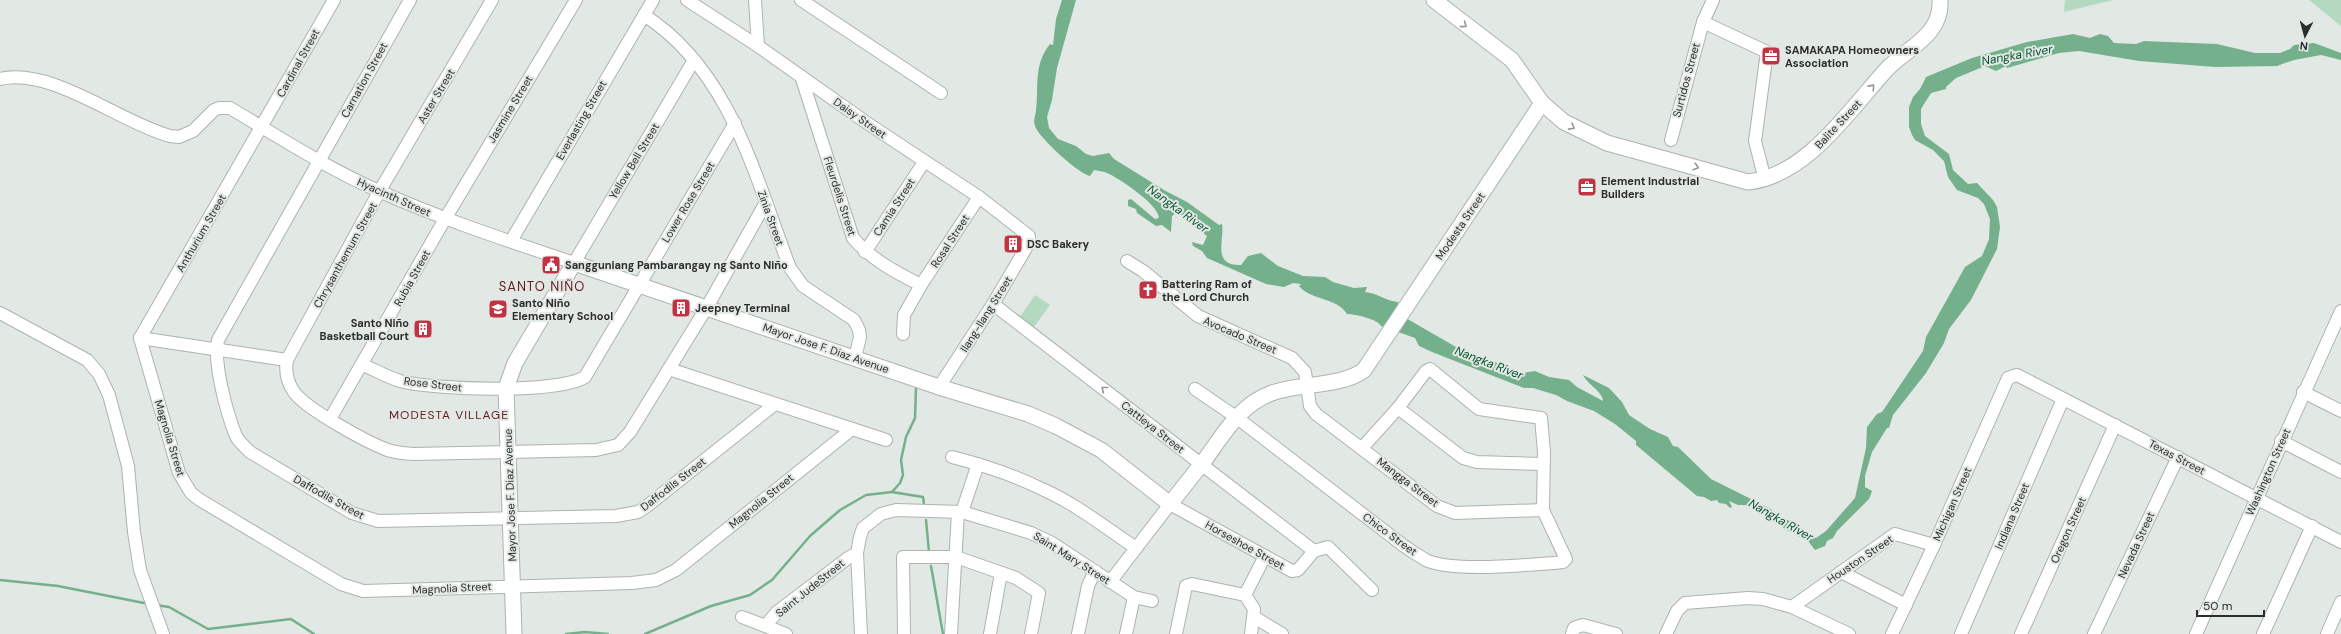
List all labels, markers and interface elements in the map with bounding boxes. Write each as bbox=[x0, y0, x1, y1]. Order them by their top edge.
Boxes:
north arrow bbox=[2285, 16, 2325, 56]
one-way arrow bbox=[1459, 20, 1466, 27]
street label: Cardinal Street bbox=[273, 26, 323, 100]
text: N bbox=[2299, 39, 2309, 53]
street label: Carnation Street bbox=[338, 40, 390, 120]
street label: Surtidos Street bbox=[1669, 41, 1703, 119]
water label: Nangka River bbox=[1980, 41, 2054, 69]
place label: SAMAKAPA Homeowners Association bbox=[1785, 43, 1919, 70]
office icon: SAMAKAPA Homeowners Association bbox=[1760, 45, 1782, 67]
street label: Aster Street bbox=[414, 66, 458, 126]
street label: Jasmine Street bbox=[484, 73, 536, 145]
street label: Everlasting Street bbox=[553, 78, 609, 162]
one-way arrow bbox=[1867, 84, 1874, 92]
street label: Daisy Street bbox=[831, 95, 889, 141]
street label: Balite Street bbox=[1812, 96, 1864, 152]
street label: Yellow Bell Street bbox=[606, 120, 662, 202]
one-way arrow bbox=[1568, 123, 1576, 130]
street label: Fleurdelis Street bbox=[821, 155, 859, 237]
street label: Lower Rose Street bbox=[658, 159, 718, 245]
one-way arrow bbox=[1692, 162, 1699, 171]
street label: Hyacinth Street bbox=[355, 174, 433, 220]
place label: Element Industrial Builders bbox=[1601, 174, 1699, 201]
street label: Camia Street bbox=[870, 175, 918, 239]
office icon: Element Industrial Builders bbox=[1576, 176, 1598, 198]
water label: Nangka River bbox=[1144, 181, 1212, 237]
street label: Zinia Street bbox=[755, 189, 787, 247]
street label: Modesta Street bbox=[1432, 190, 1488, 262]
street label: Anthurium Street bbox=[173, 192, 229, 274]
street label: Chrysanthemum Street bbox=[310, 200, 380, 310]
street label: Rosal Street bbox=[928, 212, 972, 270]
building icon: DSC Bakery bbox=[1002, 233, 1024, 255]
place label: DSC Bakery bbox=[1027, 237, 1090, 251]
street label: Rubia Street bbox=[391, 247, 433, 309]
public building icon: Sangguniang Pambarangay ng Santo Niño bbox=[540, 254, 562, 276]
place label: Sangguniang Pambarangay ng Santo Niño bbox=[565, 258, 788, 272]
street label: Ilang-Ilang Street bbox=[957, 273, 1015, 355]
place label: Battering Ram of the Lord Church bbox=[1162, 277, 1252, 304]
district label: SANTO NIÑO bbox=[499, 278, 585, 295]
church icon: Battering Ram of the Lord Church bbox=[1137, 279, 1159, 301]
place label: Santo Niño Elementary School bbox=[512, 296, 613, 323]
building icon: Jeepney Terminal bbox=[670, 297, 692, 319]
school or university icon: Santo Niño Elementary School bbox=[487, 298, 509, 320]
place label: Jeepney Terminal bbox=[695, 301, 790, 315]
street label: Avocado Street bbox=[1201, 313, 1279, 357]
place label: Santo Niño Basketball Court bbox=[320, 316, 409, 343]
building icon: Santo Niño Basketball Court bbox=[412, 318, 434, 340]
street label: Mayor Jose F. Diaz Avenue bbox=[761, 320, 891, 376]
water label: Nangka River bbox=[1453, 343, 1526, 384]
street label: Rose Street bbox=[403, 373, 463, 395]
one-way arrow bbox=[1101, 387, 1108, 394]
street label: Magnolia Street bbox=[152, 398, 188, 478]
street label: Cattleya Street bbox=[1118, 398, 1188, 456]
district label: MODESTA VILLAGE bbox=[389, 407, 509, 423]
street label: Washington Street bbox=[2242, 426, 2294, 518]
street label: Mayor Jose F. Diaz Avenue bbox=[501, 428, 519, 562]
street label: Texas Street bbox=[2146, 436, 2208, 478]
street label: Daffodils Street bbox=[638, 454, 708, 514]
street label: Mangga Street bbox=[1374, 454, 1442, 510]
street label: Michigan Street bbox=[1929, 465, 1975, 543]
street label: Magnolia Street bbox=[726, 471, 796, 531]
street label: Daffodils Street bbox=[291, 472, 367, 522]
street label: Indiana Street bbox=[1992, 481, 2032, 551]
water label: Nangka River bbox=[1746, 495, 1817, 545]
street label: Oregon Street bbox=[2047, 495, 2089, 565]
street label: Nevada Street bbox=[2114, 509, 2158, 581]
street label: Chico Street bbox=[1360, 510, 1420, 558]
street label: Horseshoe Street bbox=[1203, 517, 1287, 573]
street label: Saint Mary Street bbox=[1031, 529, 1113, 587]
street label: Houston Street bbox=[1824, 532, 1896, 586]
street label: Saint JudeStreet bbox=[773, 556, 847, 620]
street label: Magnolia Street bbox=[412, 579, 492, 597]
scale bar bbox=[2197, 592, 2264, 618]
text: 50 m bbox=[2203, 598, 2232, 614]

